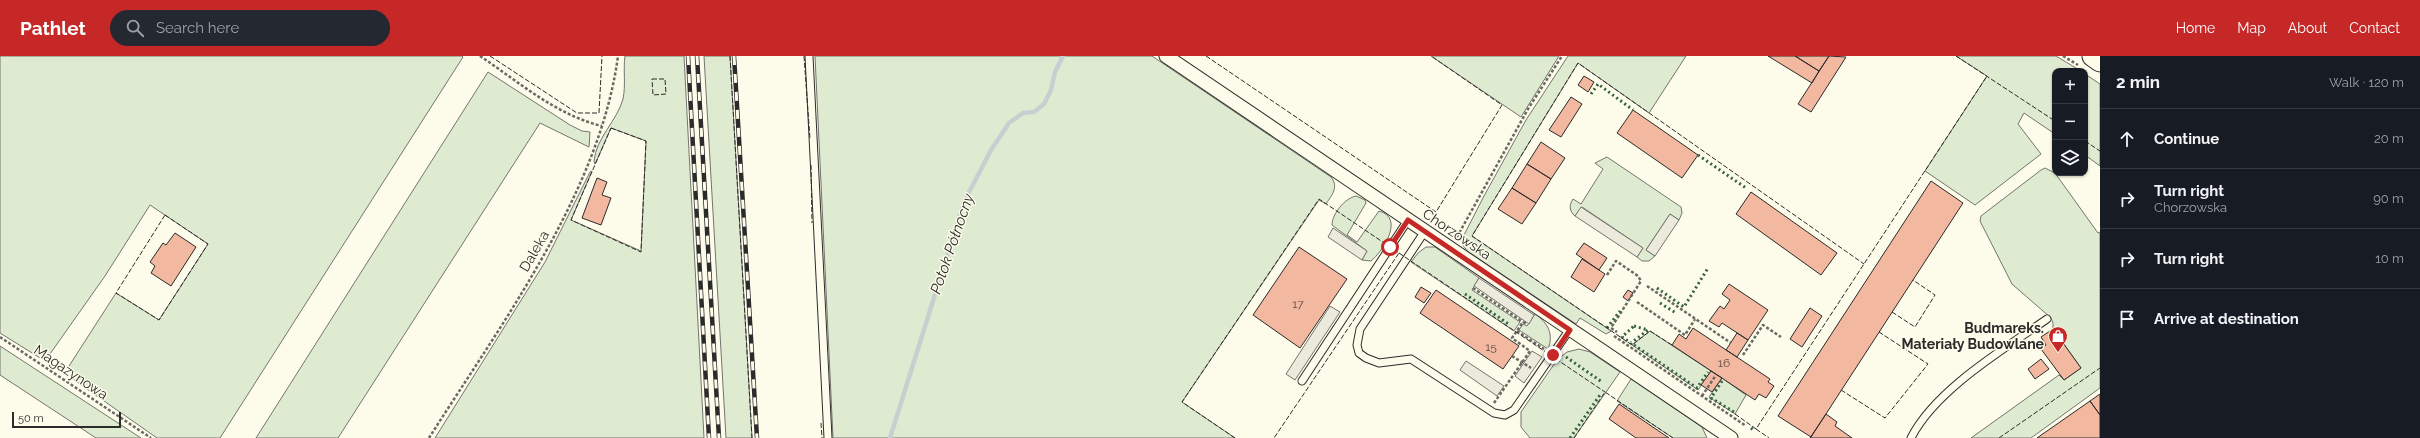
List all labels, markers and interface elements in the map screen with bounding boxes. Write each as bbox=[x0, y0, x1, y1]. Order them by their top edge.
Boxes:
search box bbox=[110, 10, 390, 46]
text: Pathlet bbox=[20, 17, 86, 39]
icon: search bbox=[124, 17, 146, 39]
text: Search here bbox=[156, 19, 239, 37]
text: Home bbox=[2176, 20, 2215, 36]
text: Map bbox=[2237, 20, 2266, 36]
text: About bbox=[2288, 20, 2327, 36]
text: Contact bbox=[2349, 20, 2400, 36]
map controls bbox=[2052, 68, 2088, 176]
button: + bbox=[2052, 68, 2088, 104]
text: 2 min bbox=[2116, 72, 2160, 92]
text: Walk · 120 m bbox=[2329, 75, 2404, 90]
button: − bbox=[2052, 104, 2088, 140]
icon: ahead bbox=[2116, 128, 2138, 150]
text: Continue bbox=[2154, 130, 2219, 148]
text: 20 m bbox=[2374, 131, 2404, 146]
button: layers bbox=[2052, 140, 2088, 176]
text: Turn right bbox=[2154, 182, 2224, 200]
icon: right bbox=[2116, 188, 2138, 210]
water label: Potok Północny bbox=[926, 191, 978, 296]
text: 90 m bbox=[2373, 191, 2404, 206]
text: Chorzowska bbox=[2154, 200, 2227, 215]
street label: Chorzowska bbox=[1420, 205, 1494, 263]
street label: Daleka bbox=[516, 228, 552, 274]
route start bbox=[1381, 238, 1399, 256]
icon: right bbox=[2116, 248, 2138, 270]
text: Turn right bbox=[2154, 250, 2224, 268]
text: 10 m bbox=[2375, 251, 2404, 266]
house number: 17 bbox=[1292, 297, 1304, 311]
icon: arrive bbox=[2116, 308, 2138, 330]
text: Arrive at destination bbox=[2154, 310, 2299, 328]
place label: Budmareks. Materiały Budowlane bbox=[1902, 320, 2045, 352]
shop icon: Budmareks. Materiały Budowlane bbox=[2047, 325, 2069, 353]
house number: 15 bbox=[1485, 340, 1497, 354]
street label: Magazynowa bbox=[31, 341, 111, 403]
route end bbox=[1544, 346, 1562, 364]
house number: 16 bbox=[1718, 356, 1730, 370]
scale bar bbox=[12, 410, 121, 429]
text: 50 m bbox=[18, 412, 44, 425]

